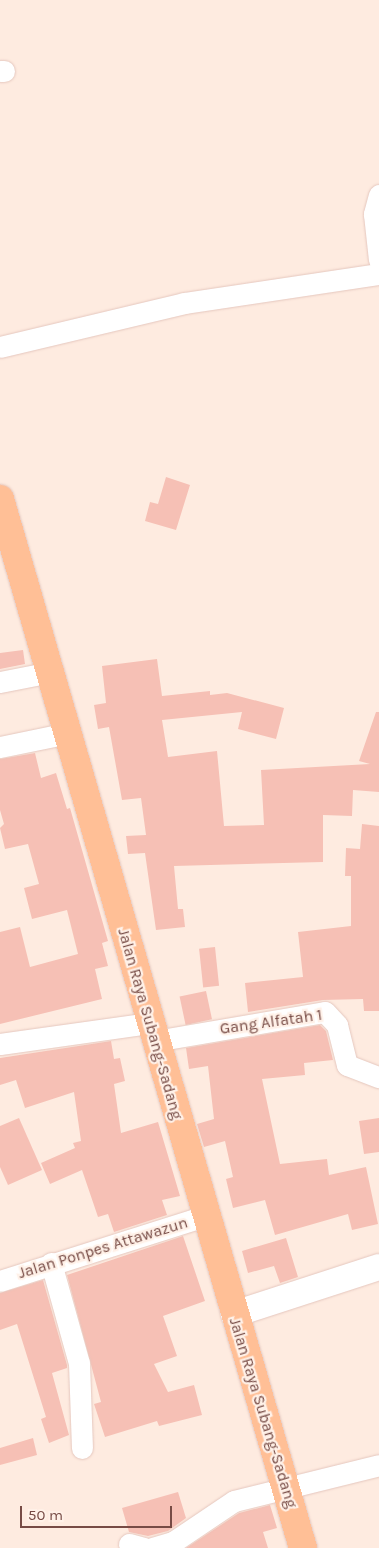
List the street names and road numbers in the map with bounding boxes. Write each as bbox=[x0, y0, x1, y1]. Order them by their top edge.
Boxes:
street label: Jalan Raya Subang-Sadang bbox=[113, 926, 187, 1122]
street label: Gang Alfatah 1 bbox=[219, 1005, 323, 1039]
street label: Jalan Ponpes Attawazun bbox=[16, 1213, 190, 1283]
street label: Jalan Raya Subang-Sadang bbox=[225, 1316, 301, 1510]

